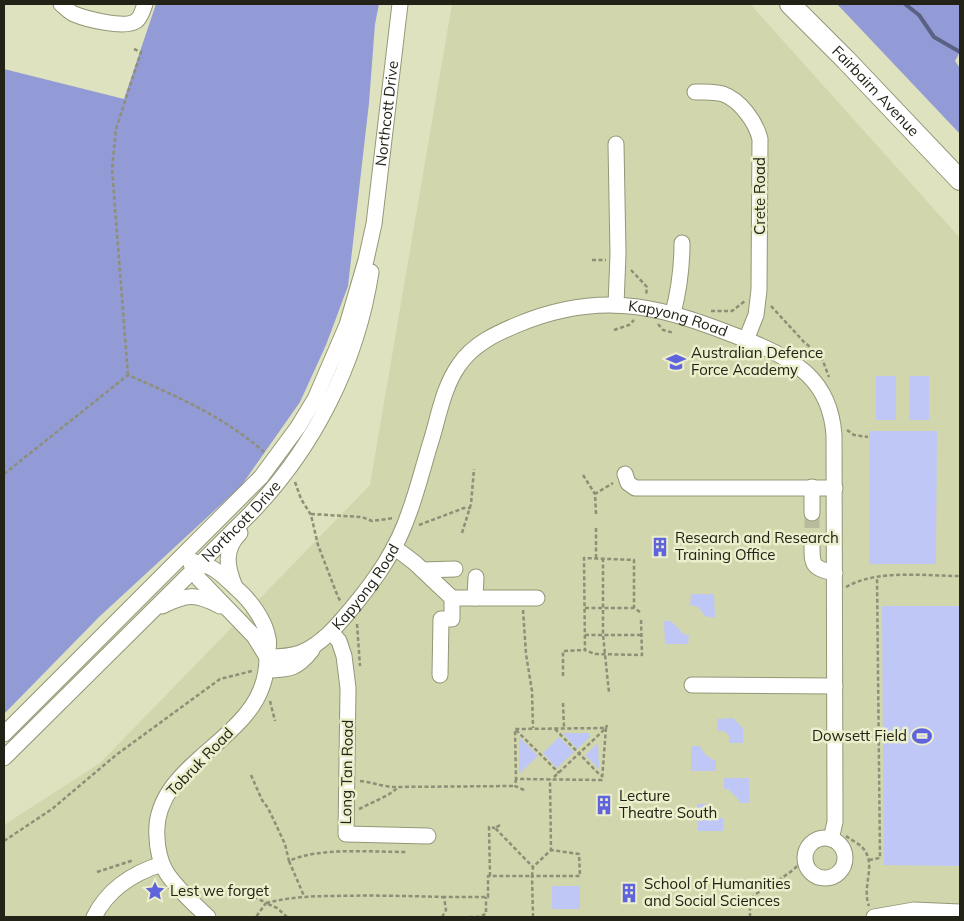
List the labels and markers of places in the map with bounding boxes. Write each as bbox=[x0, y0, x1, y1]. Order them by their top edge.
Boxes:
place label: Australian Defence Force Academy bbox=[691, 343, 823, 379]
school or university icon: Australian Defence Force Academy bbox=[665, 351, 687, 373]
place label: Research and Research Training Office bbox=[675, 528, 839, 564]
building icon: Research and Research Training Office bbox=[649, 536, 671, 558]
sports icon: Dowsett Field bbox=[911, 725, 933, 747]
place label: Dowsett Field bbox=[812, 726, 907, 745]
place label: Lecture Theatre South bbox=[619, 786, 717, 822]
building icon: Lecture Theatre South bbox=[593, 794, 615, 816]
place label: School of Humanities and Social Sciences bbox=[644, 874, 791, 910]
place icon: Lest we forget bbox=[144, 880, 166, 902]
place label: Lest we forget bbox=[170, 881, 269, 900]
building icon: School of Humanities and Social Sciences bbox=[618, 882, 640, 904]

